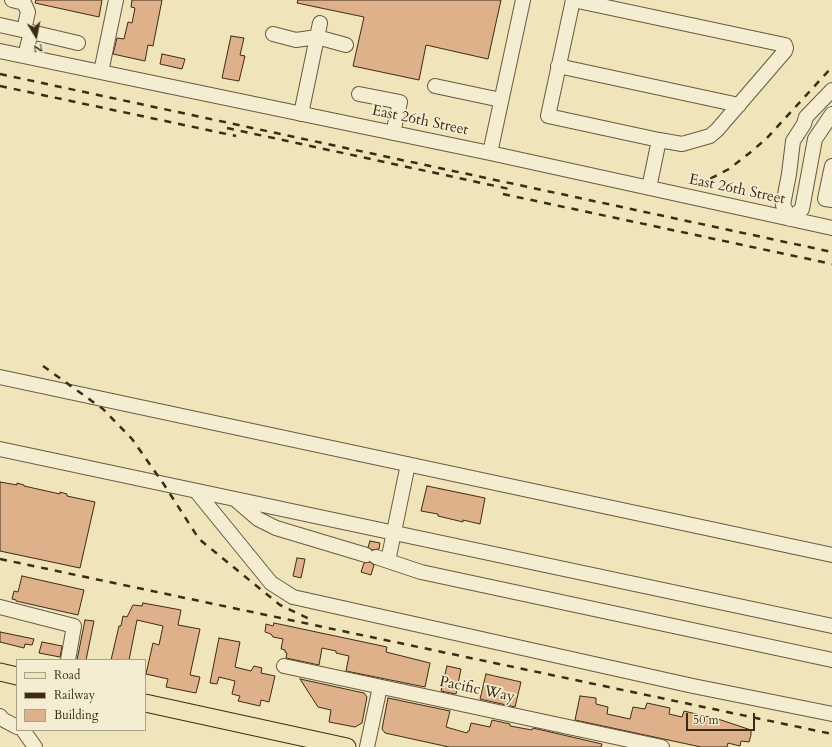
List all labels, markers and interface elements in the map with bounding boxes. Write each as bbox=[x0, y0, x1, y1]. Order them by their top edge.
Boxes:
north arrow bbox=[16, 16, 56, 56]
text: N bbox=[32, 40, 44, 57]
street label: East 26th Street bbox=[370, 102, 470, 140]
street label: East 26th Street bbox=[687, 171, 787, 209]
legend bbox=[16, 659, 146, 731]
text: Road bbox=[54, 667, 80, 683]
street label: Pacific Way bbox=[438, 673, 516, 707]
text: Railway bbox=[54, 687, 95, 703]
scale bar bbox=[688, 705, 757, 731]
text: Building bbox=[54, 707, 98, 723]
text: 50 m bbox=[693, 712, 719, 728]

